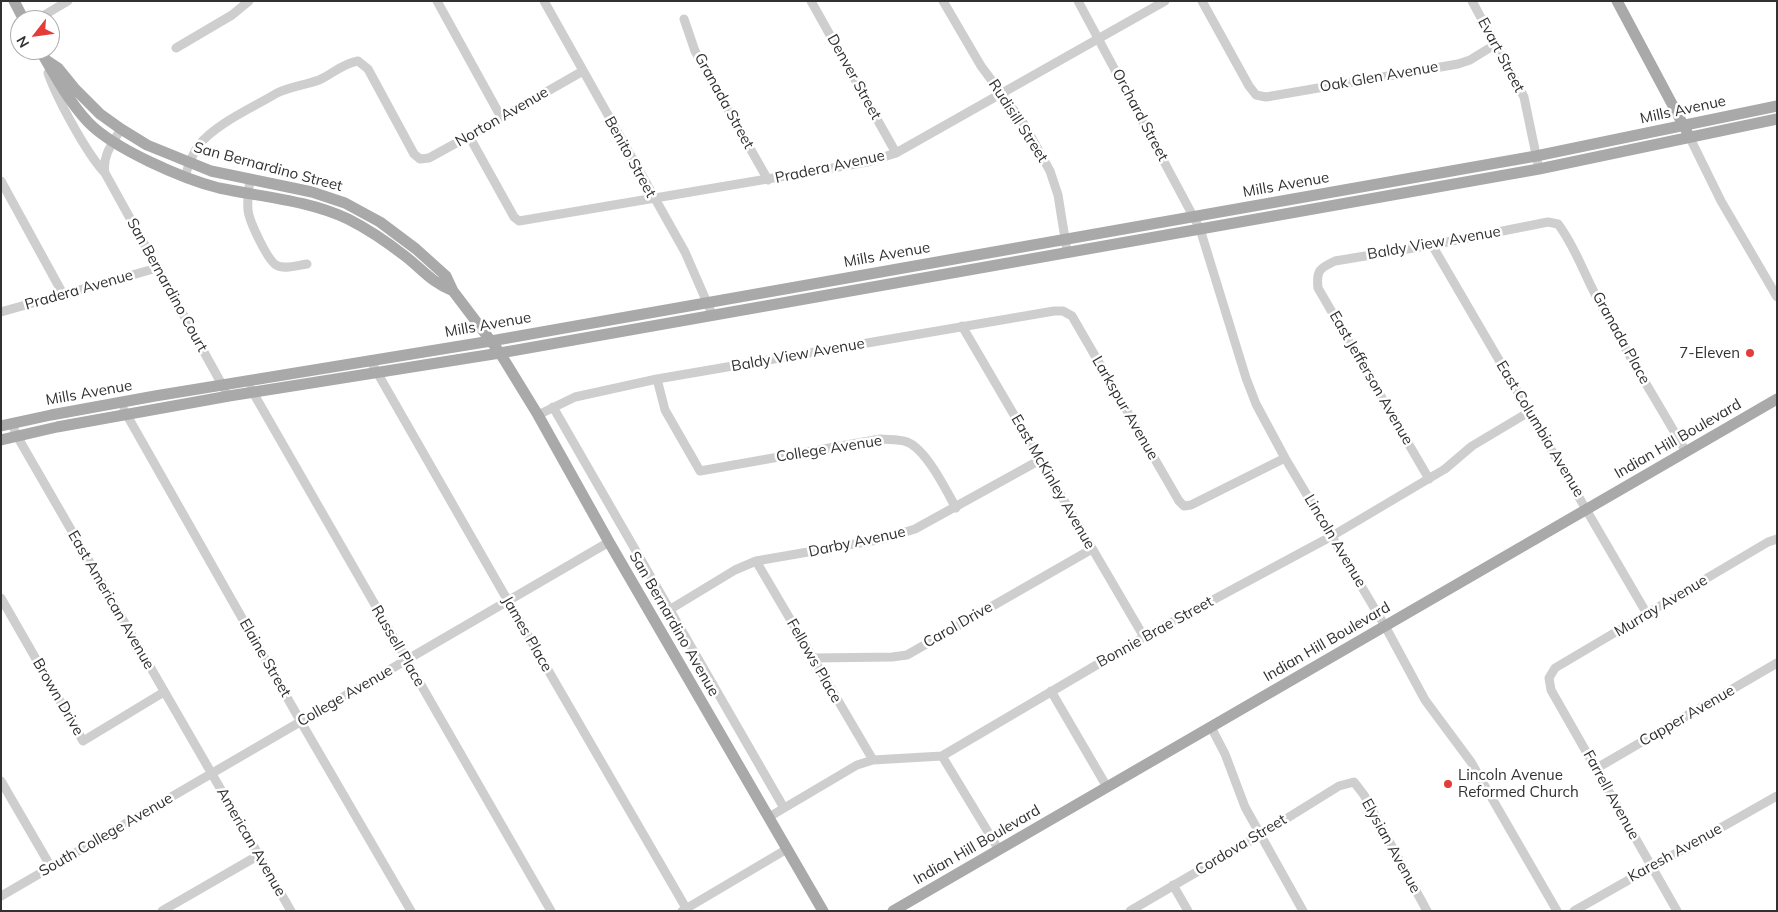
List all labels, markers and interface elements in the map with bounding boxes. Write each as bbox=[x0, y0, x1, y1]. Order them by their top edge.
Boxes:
north arrow bbox=[10, 10, 60, 60]
street label: Evart Street bbox=[1474, 15, 1528, 95]
street label: Denver Street bbox=[823, 31, 885, 123]
text: N bbox=[12, 33, 33, 51]
street label: Granada Street bbox=[690, 50, 758, 152]
street label: Oak Glen Avenue bbox=[1318, 58, 1440, 96]
street label: Orchard Street bbox=[1108, 66, 1172, 164]
street label: Rudisill Street bbox=[985, 76, 1051, 166]
street label: Norton Avenue bbox=[452, 83, 552, 151]
street label: Mills Avenue bbox=[1638, 92, 1728, 128]
street label: Benito Street bbox=[600, 113, 660, 201]
street label: San Bernardino Street bbox=[192, 138, 344, 196]
street label: Pradera Avenue bbox=[774, 147, 886, 187]
street label: Mills Avenue bbox=[1242, 169, 1330, 201]
street label: San Bernardino Court bbox=[123, 215, 211, 355]
street label: Baldy View Avenue bbox=[1366, 222, 1502, 264]
street label: Mills Avenue bbox=[843, 239, 931, 271]
street label: Pradera Avenue bbox=[23, 266, 135, 314]
street label: Granada Place bbox=[1588, 289, 1654, 387]
street label: East Jefferson Avenue bbox=[1325, 308, 1417, 448]
street label: Mills Avenue bbox=[444, 309, 532, 341]
street label: Baldy View Avenue bbox=[730, 334, 866, 376]
place label: 7-Eleven bbox=[1679, 344, 1740, 362]
marker: 7-Eleven bbox=[1744, 347, 1756, 359]
street label: Larkspur Avenue bbox=[1088, 353, 1162, 463]
street label: East Columbia Avenue bbox=[1492, 358, 1588, 500]
street label: Mills Avenue bbox=[45, 377, 133, 409]
street label: Indian Hill Boulevard bbox=[1611, 395, 1745, 483]
street label: East McKinley Avenue bbox=[1007, 412, 1099, 552]
street label: College Avenue bbox=[775, 432, 883, 466]
street label: Lincoln Avenue bbox=[1300, 491, 1370, 591]
street label: Darby Avenue bbox=[807, 523, 907, 561]
street label: East American Avenue bbox=[64, 528, 158, 672]
street label: San Bernardino Avenue bbox=[625, 548, 723, 700]
street label: Murray Avenue bbox=[1611, 571, 1711, 641]
street label: James Place bbox=[498, 593, 556, 675]
street label: Bonnie Brae Street bbox=[1094, 593, 1216, 671]
street label: Carol Drive bbox=[920, 598, 996, 652]
street label: Indian Hill Boulevard bbox=[1260, 598, 1394, 686]
street label: Russell Place bbox=[367, 602, 429, 690]
street label: Elaine Street bbox=[235, 616, 295, 700]
street label: Fellows Place bbox=[783, 616, 845, 706]
street label: Brown Drive bbox=[29, 655, 87, 739]
street label: College Avenue bbox=[294, 661, 396, 731]
street label: Capper Avenue bbox=[1636, 682, 1738, 750]
street label: Farrell Avenue bbox=[1579, 747, 1643, 843]
place label: Lincoln Avenue Reformed Church bbox=[1458, 766, 1579, 801]
marker: Lincoln Avenue Reformed Church bbox=[1442, 778, 1454, 790]
street label: American Avenue bbox=[213, 784, 289, 900]
street label: South College Avenue bbox=[36, 789, 176, 881]
street label: Elysian Avenue bbox=[1358, 796, 1424, 896]
street label: Indian Hill Boulevard bbox=[910, 801, 1044, 889]
street label: Cordova Street bbox=[1192, 811, 1290, 879]
street label: Karesh Avenue bbox=[1625, 820, 1725, 886]

